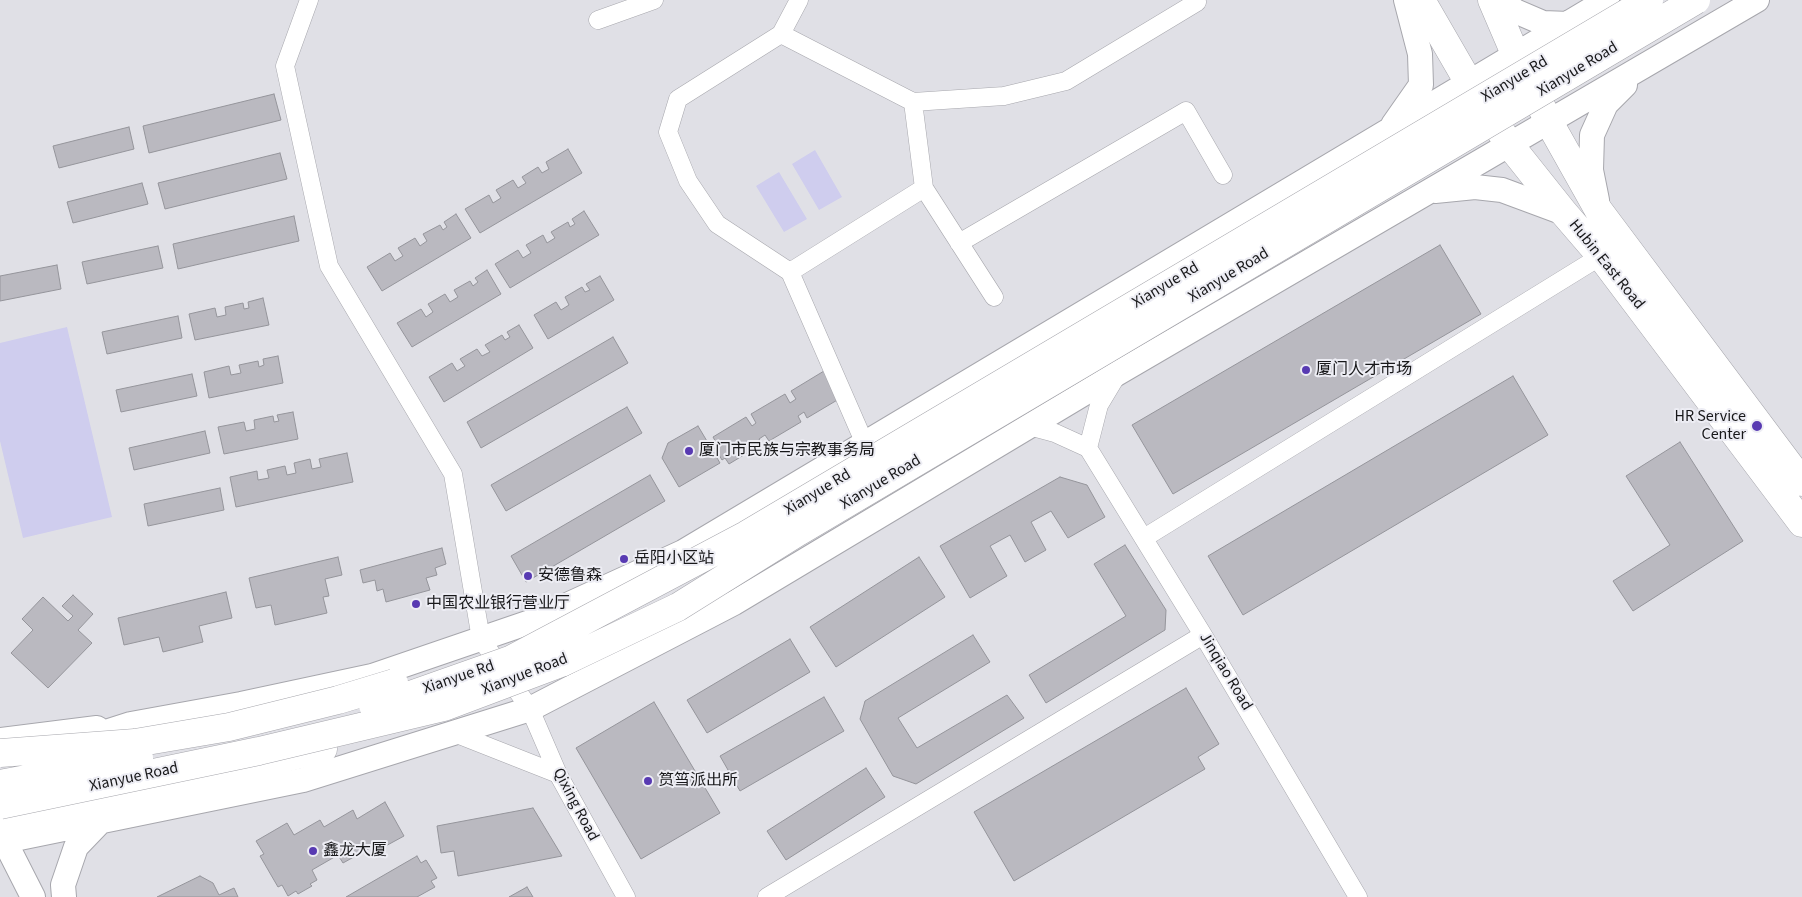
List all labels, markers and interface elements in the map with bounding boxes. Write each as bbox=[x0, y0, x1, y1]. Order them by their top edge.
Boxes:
street label: Xianyue Road bbox=[1534, 38, 1622, 102]
street label: Xianyue Rd bbox=[1478, 53, 1552, 107]
street label: Hubin East Road bbox=[1564, 216, 1648, 314]
street label: Xianyue Road bbox=[1185, 244, 1273, 308]
street label: Xianyue Rd bbox=[1129, 259, 1203, 313]
place label: 厦门人才市场 bbox=[1316, 360, 1412, 380]
marker: 厦门人才市场 bbox=[1300, 364, 1312, 376]
place label: HR Service Center bbox=[1675, 407, 1746, 445]
marker: HR Service Center bbox=[1750, 419, 1764, 433]
place label: 厦门市民族与宗教事务局 bbox=[699, 441, 875, 461]
marker: 厦门市民族与宗教事务局 bbox=[683, 445, 695, 457]
street label: Xianyue Road bbox=[837, 451, 925, 515]
street label: Xianyue Rd bbox=[781, 466, 855, 520]
place label: 岳阳小区站 bbox=[634, 549, 714, 569]
marker: 岳阳小区站 bbox=[618, 553, 630, 565]
place label: 安德鲁森 bbox=[538, 566, 602, 586]
marker: 安德鲁森 bbox=[522, 570, 534, 582]
place label: 中国农业银行营业厅 bbox=[426, 594, 570, 614]
marker: 中国农业银行营业厅 bbox=[410, 598, 422, 610]
street label: Jinqiao Road bbox=[1194, 630, 1256, 714]
street label: Xianyue Road bbox=[479, 650, 571, 700]
street label: Xianyue Rd bbox=[421, 657, 497, 699]
street label: Xianyue Road bbox=[88, 759, 180, 797]
street label: Qixing Road bbox=[548, 765, 602, 845]
place label: 筼筜派出所 bbox=[658, 771, 738, 791]
marker: 筼筜派出所 bbox=[642, 775, 654, 787]
place label: 鑫龙大厦 bbox=[323, 841, 387, 861]
marker: 鑫龙大厦 bbox=[307, 845, 319, 857]

